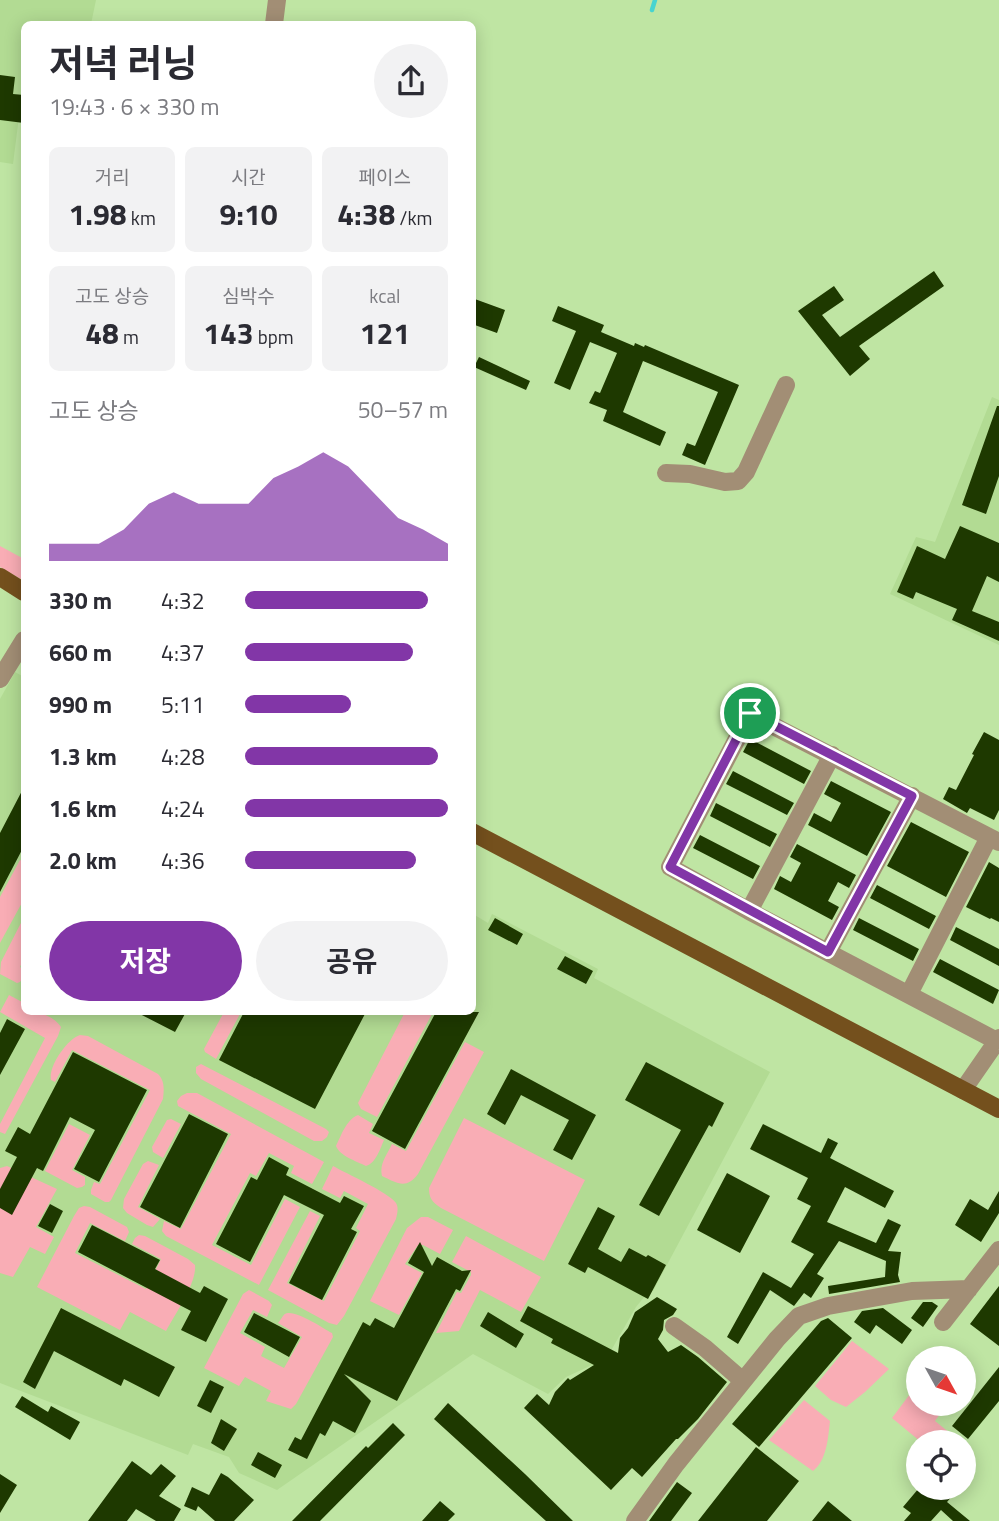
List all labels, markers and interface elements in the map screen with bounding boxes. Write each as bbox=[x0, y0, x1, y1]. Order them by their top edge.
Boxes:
text: 저녁 러닝 bbox=[49, 34, 197, 92]
button: share bbox=[374, 44, 448, 118]
text: 19:43 · 6 × 330 m bbox=[49, 89, 219, 124]
text: 거리 bbox=[95, 162, 130, 191]
text: 시간 bbox=[231, 162, 266, 191]
text: 페이스 bbox=[359, 162, 411, 191]
text: 1.98 bbox=[69, 191, 127, 237]
text: 9:10 bbox=[219, 191, 278, 237]
text: 4:38 bbox=[337, 191, 395, 237]
text: km bbox=[127, 203, 156, 232]
text: /km bbox=[395, 203, 432, 232]
text: 고도 상승 bbox=[75, 281, 149, 310]
text: 심박수 bbox=[222, 281, 275, 310]
text: kcal bbox=[369, 281, 400, 310]
text: 48 bbox=[85, 310, 119, 356]
text: 143 bbox=[203, 310, 254, 356]
text: 121 bbox=[360, 310, 410, 356]
text: m bbox=[119, 322, 139, 351]
text: bpm bbox=[254, 322, 294, 351]
text: 50–57 m bbox=[358, 392, 448, 427]
text: 고도 상승 bbox=[49, 393, 139, 428]
text: 330 m bbox=[49, 583, 112, 618]
text: 4:32 bbox=[161, 583, 205, 618]
text: 660 m bbox=[49, 635, 112, 670]
text: 4:37 bbox=[161, 635, 205, 670]
pin bbox=[720, 683, 780, 743]
text: 990 m bbox=[49, 687, 112, 722]
text: 5:11 bbox=[161, 687, 205, 722]
icon: arrive bbox=[731, 694, 769, 732]
text: 1.3 km bbox=[49, 739, 117, 774]
text: 4:28 bbox=[161, 739, 205, 774]
text: 1.6 km bbox=[49, 791, 117, 826]
text: 4:24 bbox=[161, 791, 205, 826]
text: 2.0 km bbox=[49, 843, 117, 878]
text: 4:36 bbox=[161, 843, 205, 878]
button: 저장 bbox=[49, 921, 242, 1001]
button: 공유 bbox=[256, 921, 448, 1001]
north arrow bbox=[906, 1346, 976, 1416]
map controls bbox=[906, 1346, 976, 1500]
button: locate bbox=[906, 1430, 976, 1500]

